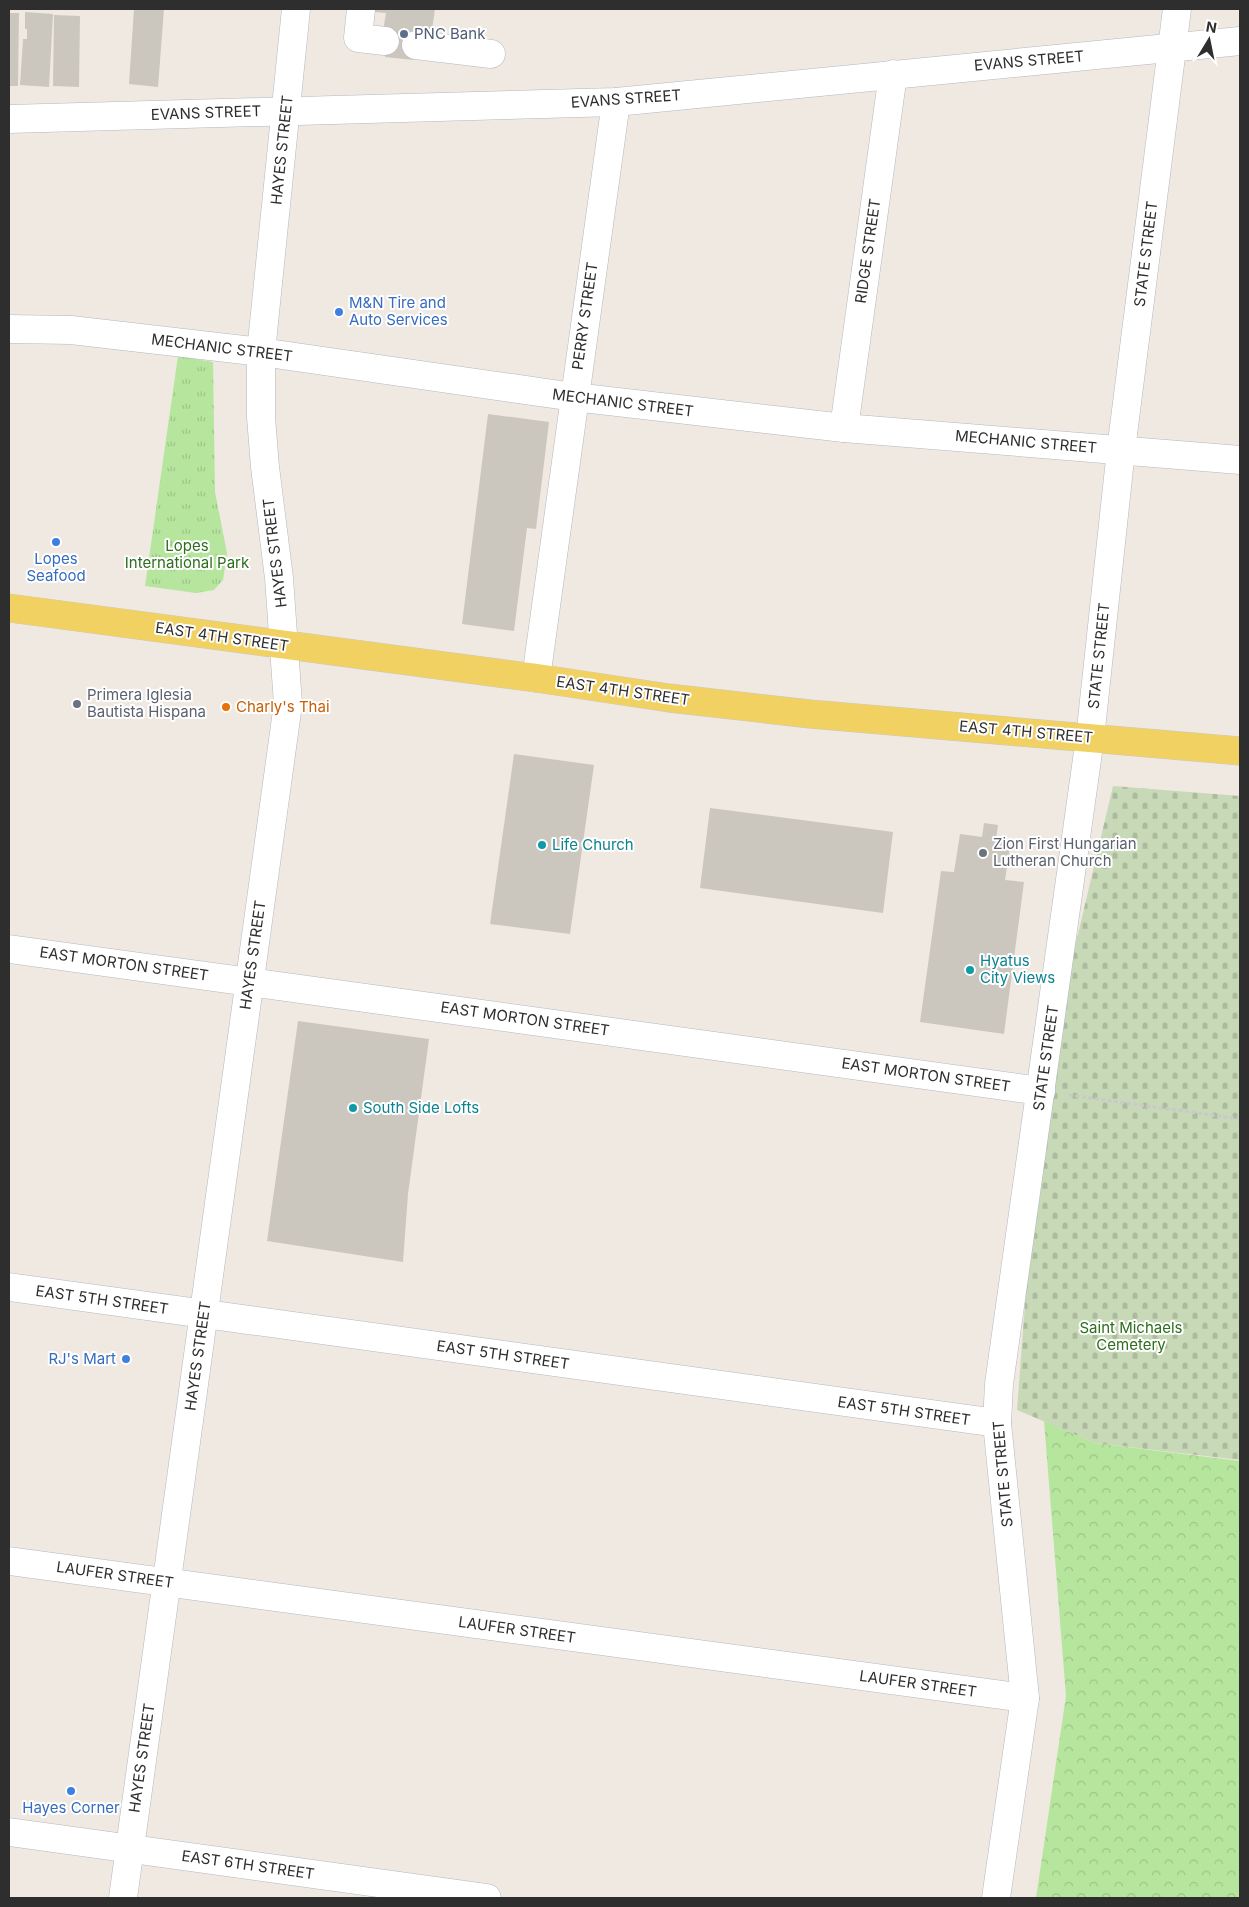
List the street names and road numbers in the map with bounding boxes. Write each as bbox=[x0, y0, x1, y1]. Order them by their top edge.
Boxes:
street label: EVANS STREET bbox=[973, 46, 1085, 75]
street label: EVANS STREET bbox=[570, 85, 682, 112]
street label: HAYES STREET bbox=[266, 94, 297, 206]
street label: EVANS STREET bbox=[150, 101, 262, 124]
street label: RIDGE STREET bbox=[851, 197, 884, 305]
street label: STATE STREET bbox=[1130, 200, 1161, 308]
street label: PERRY STREET bbox=[568, 261, 601, 371]
street label: MECHANIC STREET bbox=[150, 329, 294, 366]
street label: MECHANIC STREET bbox=[551, 384, 695, 421]
street label: MECHANIC STREET bbox=[954, 426, 1098, 457]
street label: HAYES STREET bbox=[258, 497, 291, 609]
street label: STATE STREET bbox=[1083, 602, 1114, 710]
street label: EAST 4TH STREET bbox=[154, 618, 290, 655]
street label: EAST 4TH STREET bbox=[555, 672, 691, 709]
street label: EAST 4TH STREET bbox=[958, 716, 1094, 747]
street label: HAYES STREET bbox=[235, 899, 270, 1011]
street label: EAST MORTON STREET bbox=[38, 942, 210, 985]
street label: EAST MORTON STREET bbox=[439, 997, 611, 1040]
street label: STATE STREET bbox=[1029, 1004, 1062, 1112]
street label: EAST MORTON STREET bbox=[840, 1053, 1012, 1096]
street label: EAST 5TH STREET bbox=[35, 1281, 170, 1318]
street label: HAYES STREET bbox=[180, 1300, 215, 1412]
street label: EAST 5TH STREET bbox=[436, 1336, 571, 1373]
street label: EAST 5TH STREET bbox=[837, 1392, 972, 1429]
street label: STATE STREET bbox=[988, 1420, 1017, 1528]
street label: LAUFER STREET bbox=[55, 1557, 175, 1592]
street label: LAUFER STREET bbox=[457, 1612, 577, 1647]
street label: LAUFER STREET bbox=[858, 1666, 978, 1701]
street label: HAYES STREET bbox=[124, 1702, 159, 1814]
street label: EAST 6TH STREET bbox=[180, 1846, 316, 1883]

